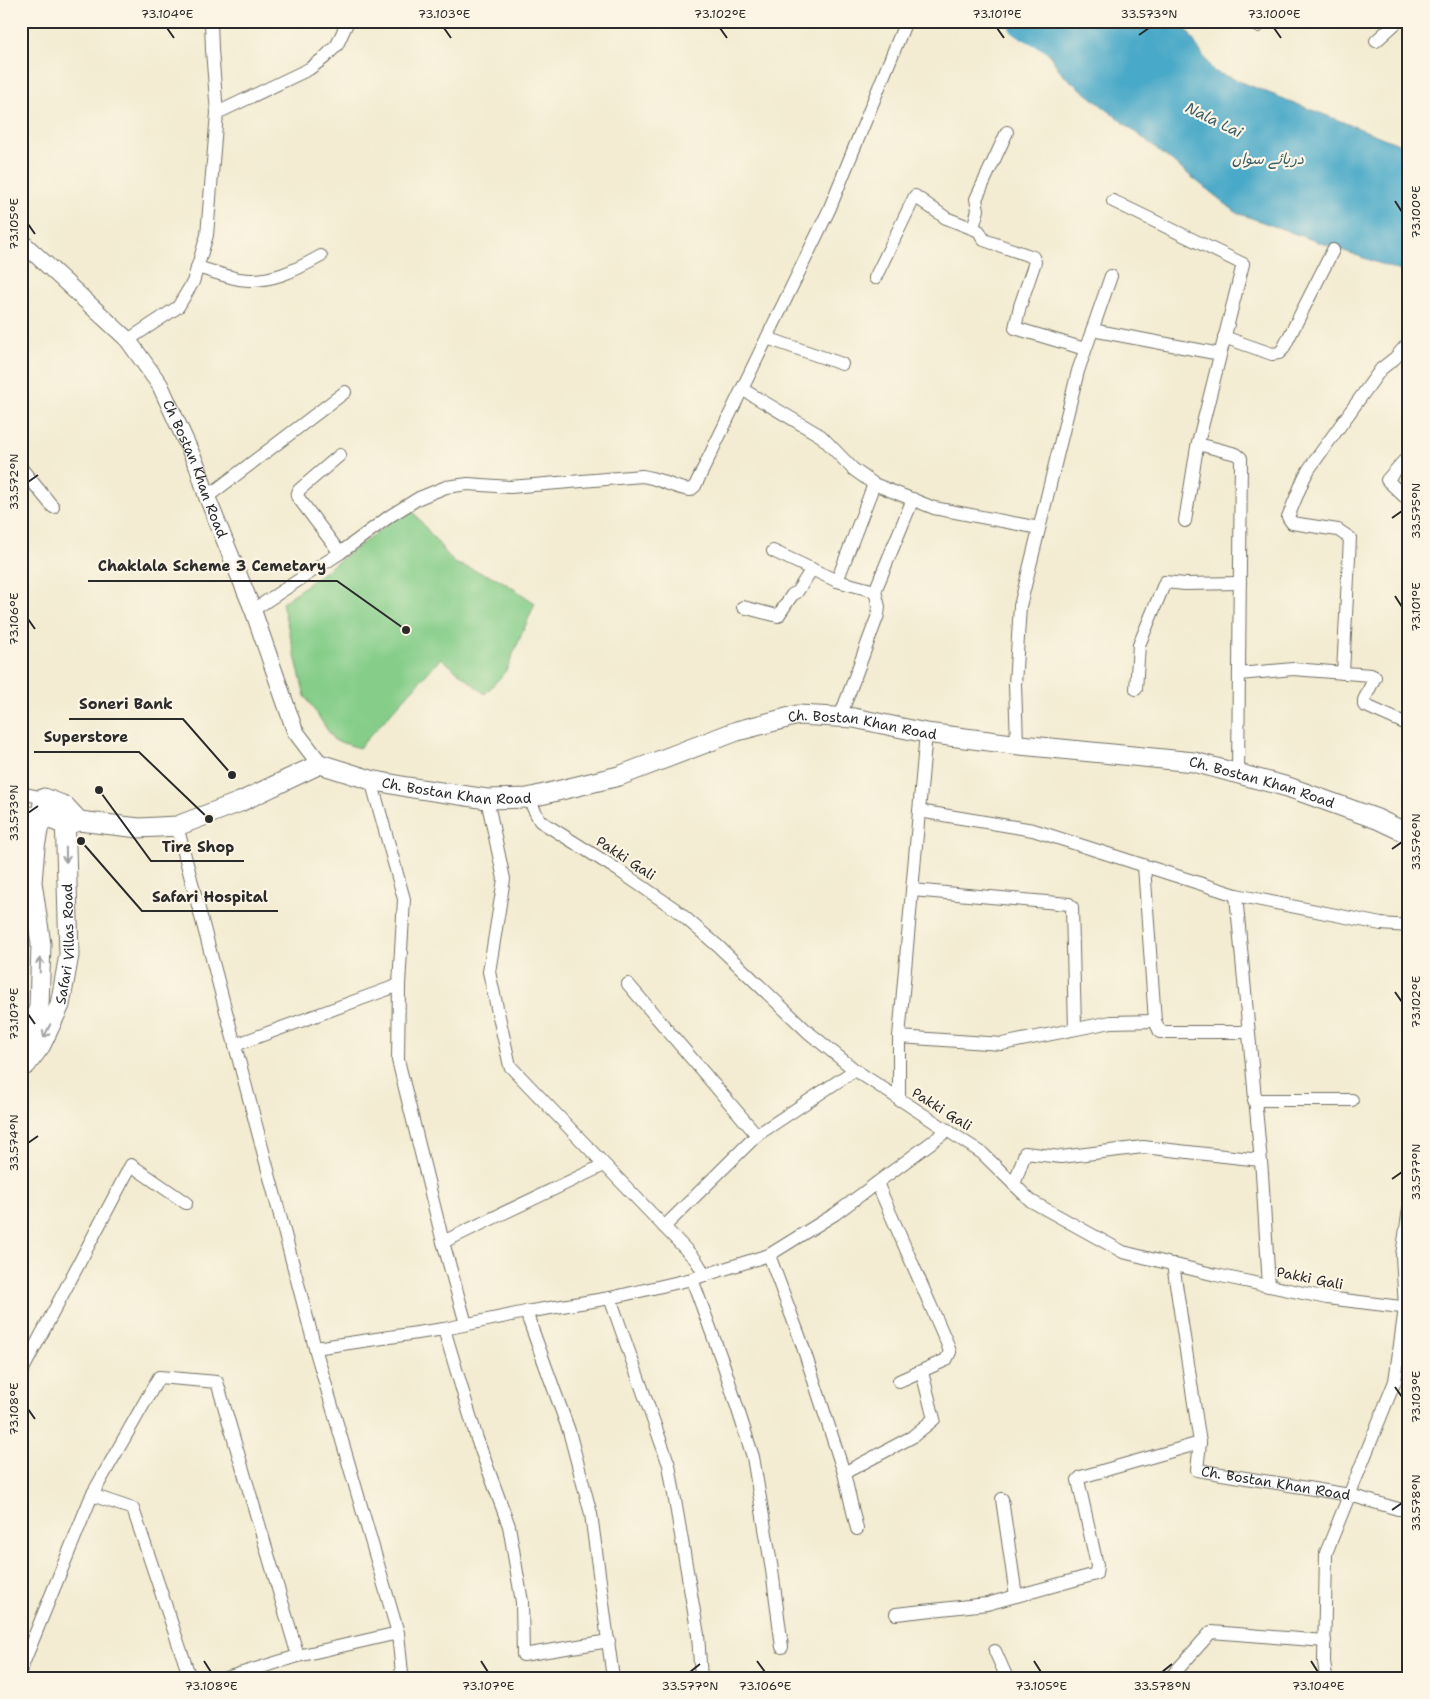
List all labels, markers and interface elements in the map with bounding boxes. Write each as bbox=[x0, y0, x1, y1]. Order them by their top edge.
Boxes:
text: 73.104°E bbox=[141, 6, 193, 22]
text: 73.103°E bbox=[418, 6, 470, 22]
text: 73.102°E bbox=[694, 6, 746, 22]
text: 73.101°E bbox=[972, 6, 1022, 22]
text: 33.573°N bbox=[1121, 6, 1177, 22]
text: 73.100°E bbox=[1248, 6, 1300, 22]
water label: Nala Lai bbox=[1182, 98, 1247, 143]
water label: دریائے سواں bbox=[1232, 149, 1304, 169]
text: 73.100°E bbox=[1408, 186, 1424, 238]
text: 73.105°E bbox=[6, 198, 22, 250]
street label: Ch Bostan Khan Road bbox=[159, 397, 232, 540]
text: 33.572°N bbox=[6, 454, 22, 510]
text: 33.575°N bbox=[1408, 483, 1424, 539]
callout: Chaklala Scheme 3 Cemetary bbox=[88, 551, 337, 581]
text: Chaklala Scheme 3 Cemetary bbox=[98, 556, 326, 576]
text: 73.101°E bbox=[1408, 582, 1424, 632]
text: 73.106°E bbox=[6, 593, 22, 645]
callout: Soneri Bank bbox=[69, 689, 183, 719]
text: Soneri Bank bbox=[79, 694, 173, 714]
street label: Ch. Bostan Khan Road bbox=[786, 706, 938, 743]
callout: Superstore bbox=[34, 722, 139, 752]
text: Superstore bbox=[44, 727, 128, 747]
street label: Ch. Bostan Khan Road bbox=[1188, 753, 1337, 812]
street label: Ch. Bostan Khan Road bbox=[380, 773, 532, 808]
text: 33.573°N bbox=[6, 785, 22, 841]
text: 33.576°N bbox=[1408, 813, 1424, 871]
callout: Tire Shop bbox=[151, 831, 244, 861]
street label: Pakki Gali bbox=[593, 832, 659, 884]
text: Tire Shop bbox=[162, 837, 234, 857]
one-way arrow bbox=[61, 847, 70, 863]
callout: Safari Hospital bbox=[142, 881, 278, 911]
street label: Safari Villas Road bbox=[51, 883, 79, 1006]
text: Safari Hospital bbox=[152, 887, 268, 907]
one-way arrow bbox=[35, 957, 45, 973]
text: 73.102°E bbox=[1408, 976, 1424, 1028]
text: 73.107°E bbox=[6, 988, 22, 1040]
one-way arrow bbox=[42, 1023, 52, 1038]
street label: Pakki Gali bbox=[909, 1083, 975, 1135]
text: 33.574°N bbox=[6, 1114, 22, 1172]
text: 33.577°N bbox=[1408, 1143, 1424, 1201]
street label: Pakki Gali bbox=[1275, 1263, 1345, 1293]
text: 73.103°E bbox=[1408, 1371, 1424, 1423]
text: 73.108°E bbox=[6, 1383, 22, 1435]
street label: Ch. Bostan Khan Road bbox=[1200, 1462, 1352, 1504]
text: 33.578°N bbox=[1408, 1474, 1424, 1532]
text: 73.108°E bbox=[185, 1678, 237, 1694]
text: 73.107°E bbox=[462, 1678, 514, 1694]
text: 33.577°N bbox=[661, 1678, 719, 1694]
text: 73.106°E bbox=[739, 1678, 791, 1694]
text: 73.105°E bbox=[1015, 1678, 1067, 1694]
text: 33.578°N bbox=[1133, 1678, 1191, 1694]
text: 73.104°E bbox=[1292, 1678, 1344, 1694]

